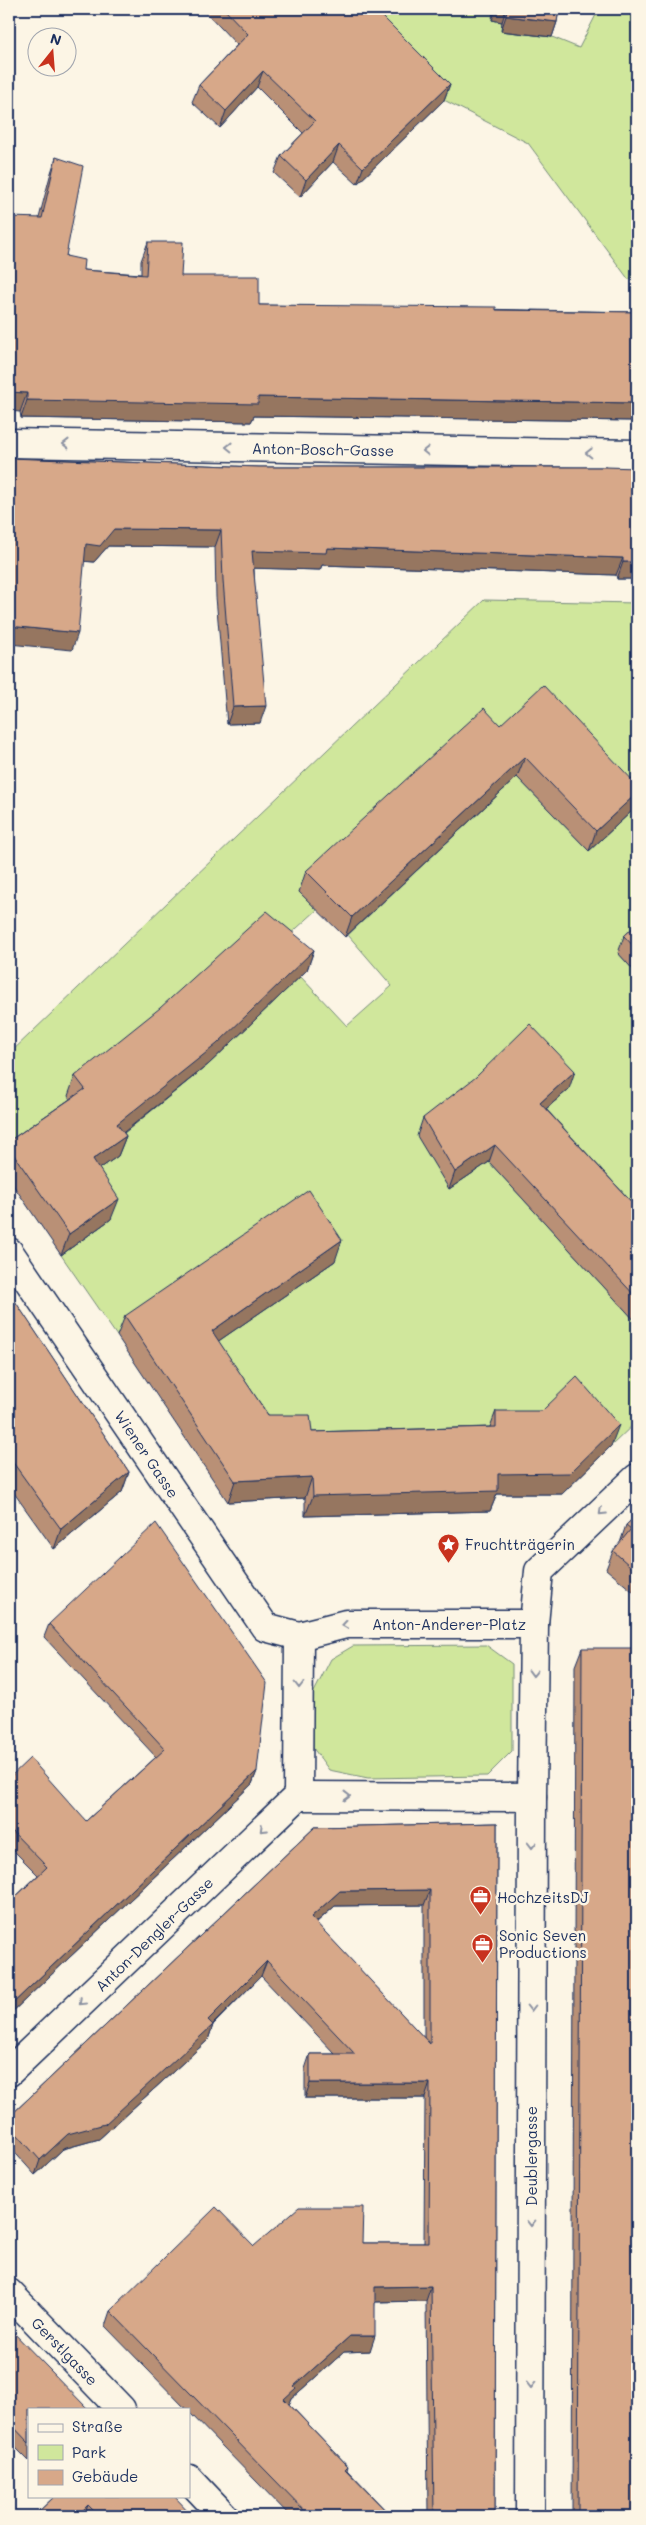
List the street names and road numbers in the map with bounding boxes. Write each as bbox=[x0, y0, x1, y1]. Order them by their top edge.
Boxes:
street label: Anton-Bosch-Gasse bbox=[252, 438, 394, 460]
street label: Wiener Gasse bbox=[110, 1406, 184, 1502]
street label: Anton-Anderer-Platz bbox=[372, 1614, 526, 1634]
street label: Anton-Dengler-Gasse bbox=[91, 1872, 217, 1996]
street label: Deublergasse bbox=[521, 2106, 541, 2206]
street label: Gerstlgasse bbox=[27, 2313, 103, 2389]

